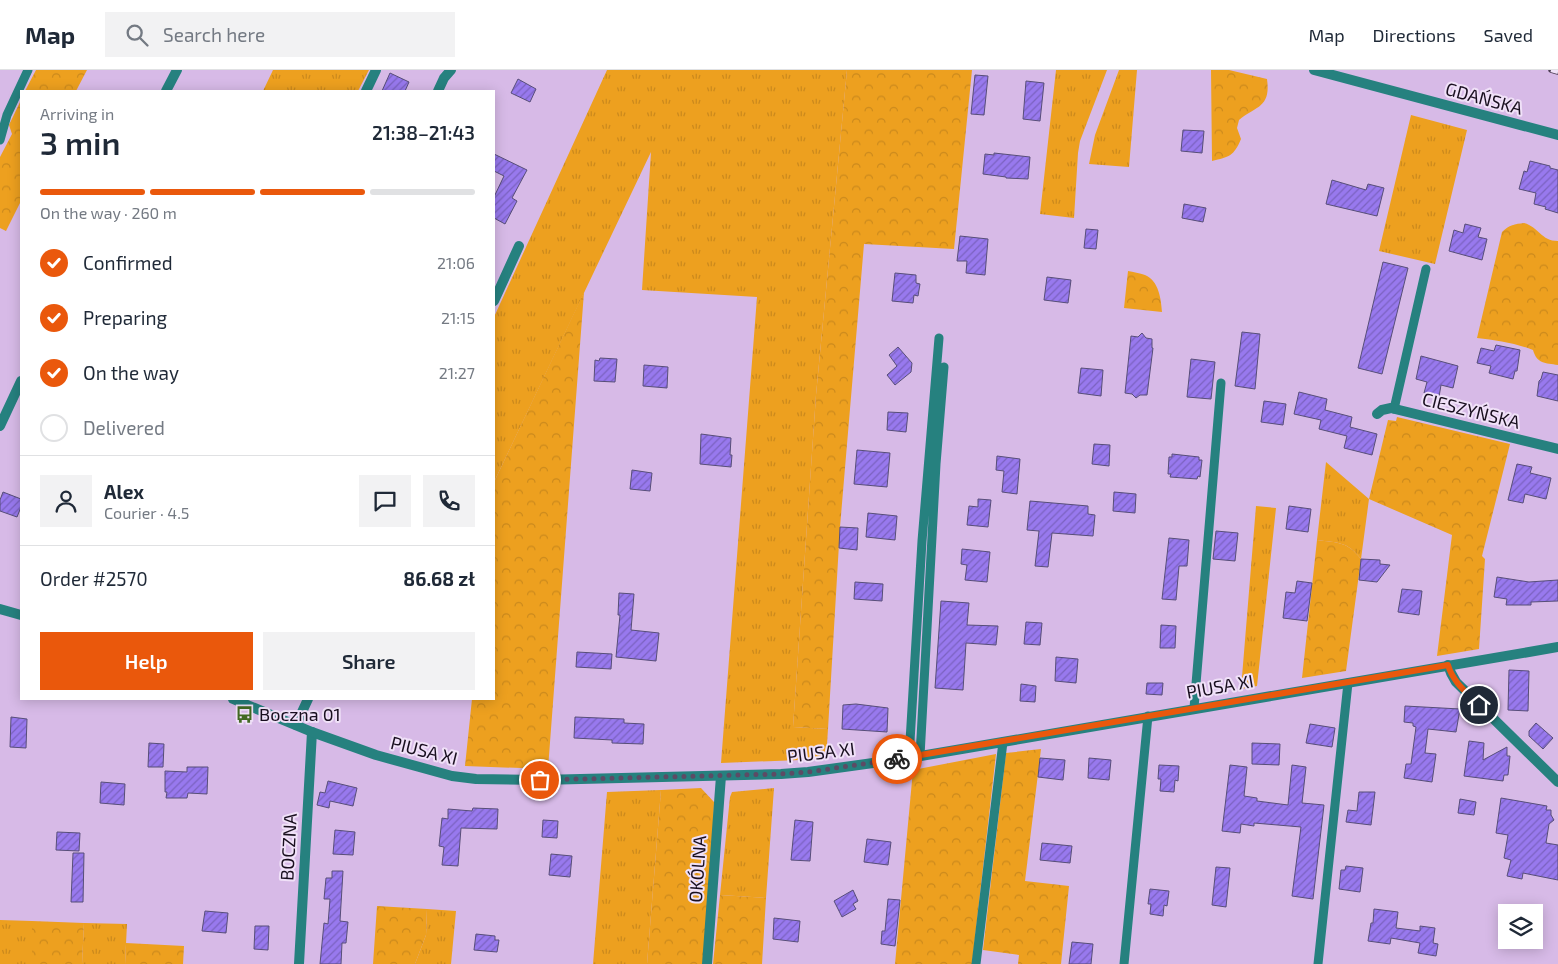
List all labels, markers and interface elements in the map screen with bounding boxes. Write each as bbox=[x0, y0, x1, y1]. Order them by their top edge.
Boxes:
search box bbox=[105, 12, 455, 57]
text: Map bbox=[25, 20, 75, 49]
icon: search bbox=[123, 21, 151, 49]
text: Search here bbox=[163, 23, 265, 46]
text: Map bbox=[1308, 24, 1345, 46]
text: Directions bbox=[1373, 24, 1456, 46]
text: Saved bbox=[1484, 24, 1533, 46]
street label: GDAŃSKA bbox=[1443, 77, 1526, 119]
text: Arriving in bbox=[40, 104, 114, 123]
text: 21:38–21:43 bbox=[372, 121, 475, 144]
text: 3 min bbox=[40, 123, 121, 161]
text: On the way · 260 m bbox=[40, 203, 177, 222]
icon: check bbox=[40, 249, 68, 277]
text: Confirmed bbox=[83, 251, 173, 274]
text: 21:06 bbox=[437, 253, 475, 272]
icon: check bbox=[40, 304, 68, 332]
text: Preparing bbox=[83, 306, 167, 329]
text: 21:15 bbox=[441, 308, 475, 327]
icon: check bbox=[40, 359, 68, 387]
text: On the way bbox=[83, 361, 179, 384]
text: 21:27 bbox=[439, 363, 475, 382]
street label: CIESZYŃSKA bbox=[1420, 387, 1523, 433]
text: Delivered bbox=[83, 416, 165, 439]
button: person bbox=[40, 475, 92, 527]
button: chat bbox=[359, 475, 411, 527]
button: phone bbox=[423, 475, 475, 527]
text: Alex bbox=[104, 480, 144, 503]
text: Courier · 4.5 bbox=[104, 503, 189, 522]
text: Order #2570 bbox=[40, 567, 148, 590]
text: 86.68 zł bbox=[403, 567, 475, 590]
button: Help bbox=[40, 632, 253, 690]
button: Share bbox=[263, 632, 475, 690]
street label: PIUSA XI bbox=[1184, 669, 1255, 703]
pin bbox=[1458, 684, 1500, 726]
icon: home bbox=[1465, 691, 1493, 719]
place label: Boczna 01 bbox=[259, 703, 341, 725]
bus stop icon: Boczna 01 bbox=[235, 705, 255, 725]
street label: PIUSA XI bbox=[389, 731, 460, 769]
courier bbox=[872, 734, 922, 784]
street label: PIUSA XI bbox=[786, 737, 856, 767]
icon: bike bbox=[883, 745, 911, 773]
pin bbox=[519, 759, 561, 801]
icon: bag bbox=[526, 766, 554, 794]
street label: BOCZNA bbox=[275, 812, 301, 881]
street label: OKÓLNA bbox=[684, 834, 710, 903]
map controls bbox=[1498, 904, 1543, 949]
button: layers bbox=[1498, 904, 1543, 949]

